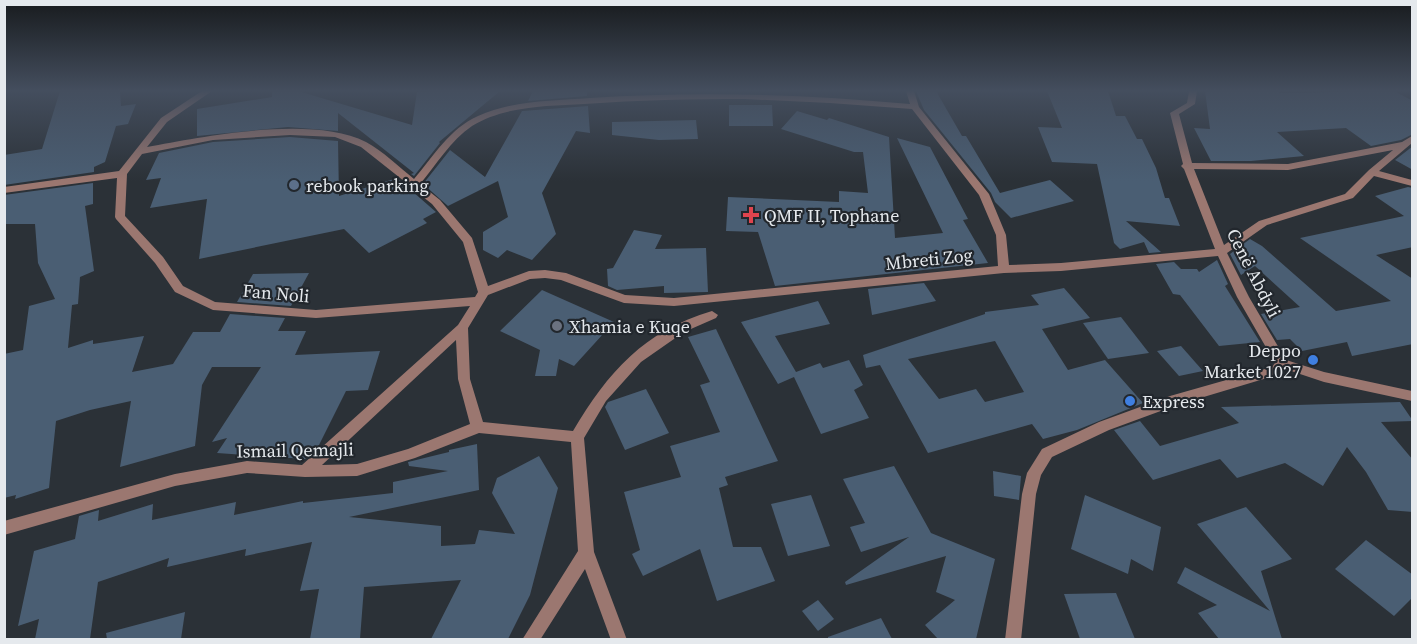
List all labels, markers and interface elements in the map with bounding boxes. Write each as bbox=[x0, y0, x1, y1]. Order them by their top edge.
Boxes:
place label: rebook parking bbox=[306, 173, 429, 198]
marker: rebook parking bbox=[287, 178, 301, 192]
place label: QMF II, Tophane bbox=[764, 203, 899, 228]
marker: QMF II, Tophane bbox=[742, 206, 760, 224]
street label: Cenë Abdyli bbox=[1221, 224, 1287, 322]
street label: Mbreti Zog bbox=[884, 242, 974, 276]
street label: Fan Noli bbox=[241, 278, 311, 308]
place label: Xhamia e Kuqe bbox=[569, 314, 690, 339]
marker: Xhamia e Kuqe bbox=[550, 319, 564, 333]
place label: Deppo Market 1027 bbox=[1204, 338, 1301, 384]
marker: Deppo Market 1027 bbox=[1306, 353, 1320, 367]
place label: Express bbox=[1142, 389, 1205, 414]
marker: Express bbox=[1123, 394, 1137, 408]
street label: Ismail Qemajli bbox=[236, 436, 354, 464]

